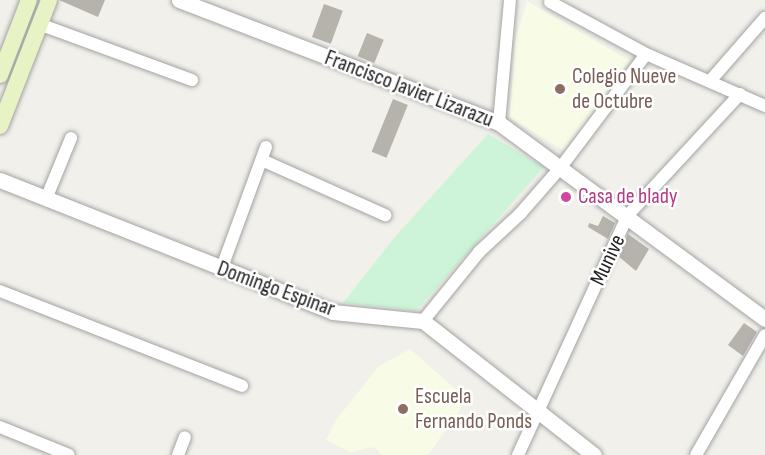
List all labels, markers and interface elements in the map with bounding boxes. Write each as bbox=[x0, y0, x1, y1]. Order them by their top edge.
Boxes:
street label: Francisco Javier Lizarazu bbox=[321, 45, 497, 133]
place label: Colegio Nueve de Octubre bbox=[572, 63, 676, 114]
marker: Colegio Nueve de Octubre bbox=[553, 82, 567, 96]
place label: Casa de blady bbox=[578, 184, 677, 210]
marker: Casa de blady bbox=[559, 190, 573, 204]
street label: Munive bbox=[585, 230, 631, 290]
street label: Domingo Espinar bbox=[214, 256, 338, 322]
place label: Escuela Fernando Ponds bbox=[415, 383, 532, 434]
marker: Escuela Fernando Ponds bbox=[396, 402, 410, 416]

